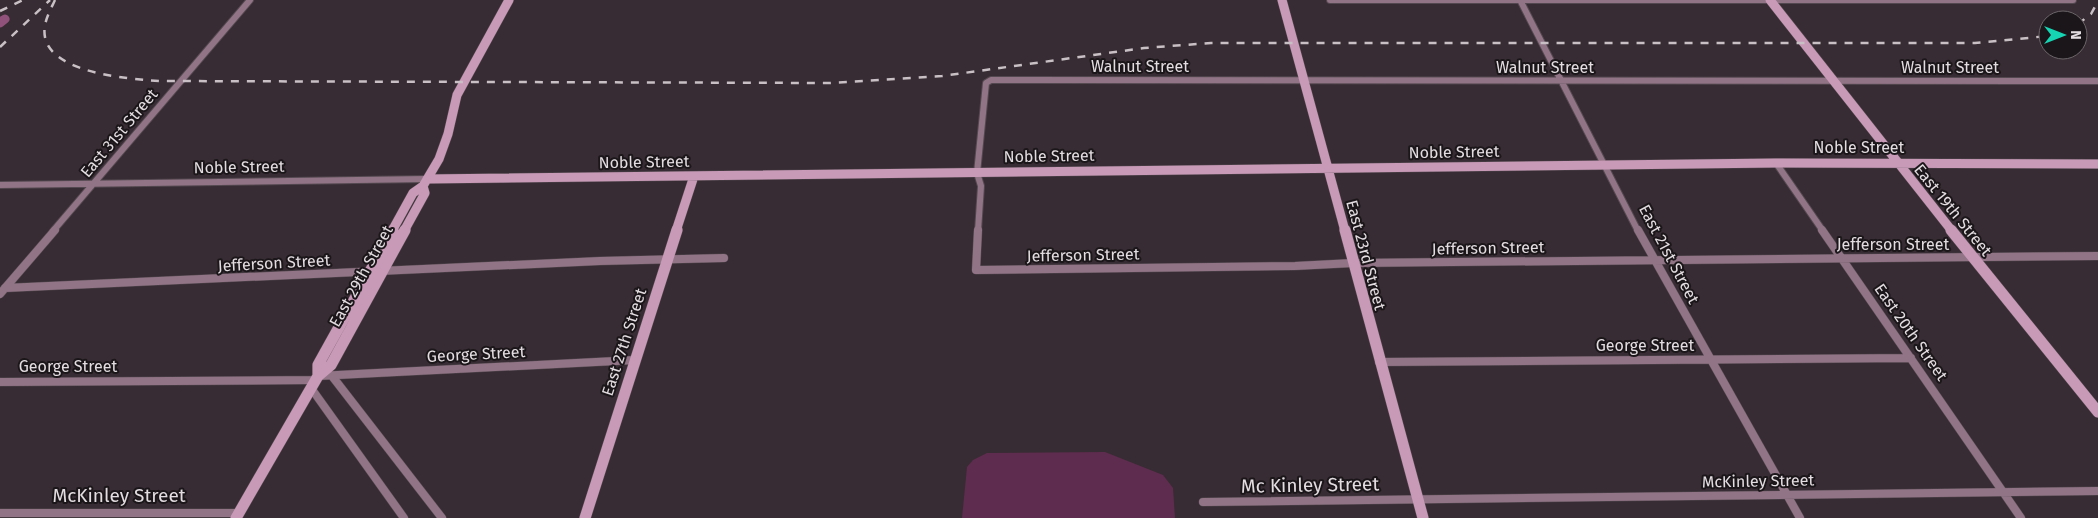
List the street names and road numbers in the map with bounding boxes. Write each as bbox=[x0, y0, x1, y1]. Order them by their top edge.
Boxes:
street label: Walnut Street bbox=[1091, 57, 1189, 76]
street label: Walnut Street bbox=[1496, 58, 1594, 77]
street label: Walnut Street bbox=[1901, 58, 1999, 77]
street label: East 31st Street bbox=[76, 85, 162, 181]
street label: Noble Street bbox=[1814, 138, 1905, 157]
street label: Noble Street bbox=[1408, 142, 1500, 162]
street label: Noble Street bbox=[1003, 146, 1095, 166]
street label: Noble Street bbox=[598, 152, 690, 172]
street label: Noble Street bbox=[193, 157, 285, 177]
street label: East 19th Street bbox=[1910, 160, 1996, 260]
street label: East 23rd Street bbox=[1342, 198, 1390, 312]
street label: East 21st Street bbox=[1635, 201, 1703, 307]
street label: East 29th Street bbox=[325, 222, 397, 330]
street label: Jefferson Street bbox=[1837, 235, 1950, 254]
street label: Jefferson Street bbox=[1432, 238, 1545, 258]
street label: Jefferson Street bbox=[1027, 245, 1140, 265]
street label: Jefferson Street bbox=[217, 251, 331, 275]
street label: East 20th Street bbox=[1871, 280, 1952, 384]
street label: East 27th Street bbox=[598, 286, 650, 398]
street label: George Street bbox=[1596, 336, 1694, 355]
street label: George Street bbox=[426, 342, 526, 366]
street label: George Street bbox=[19, 357, 117, 376]
street label: McKinley Street bbox=[1702, 471, 1814, 491]
street label: Mc Kinley Street bbox=[1241, 472, 1379, 498]
street label: McKinley Street bbox=[52, 484, 186, 507]

